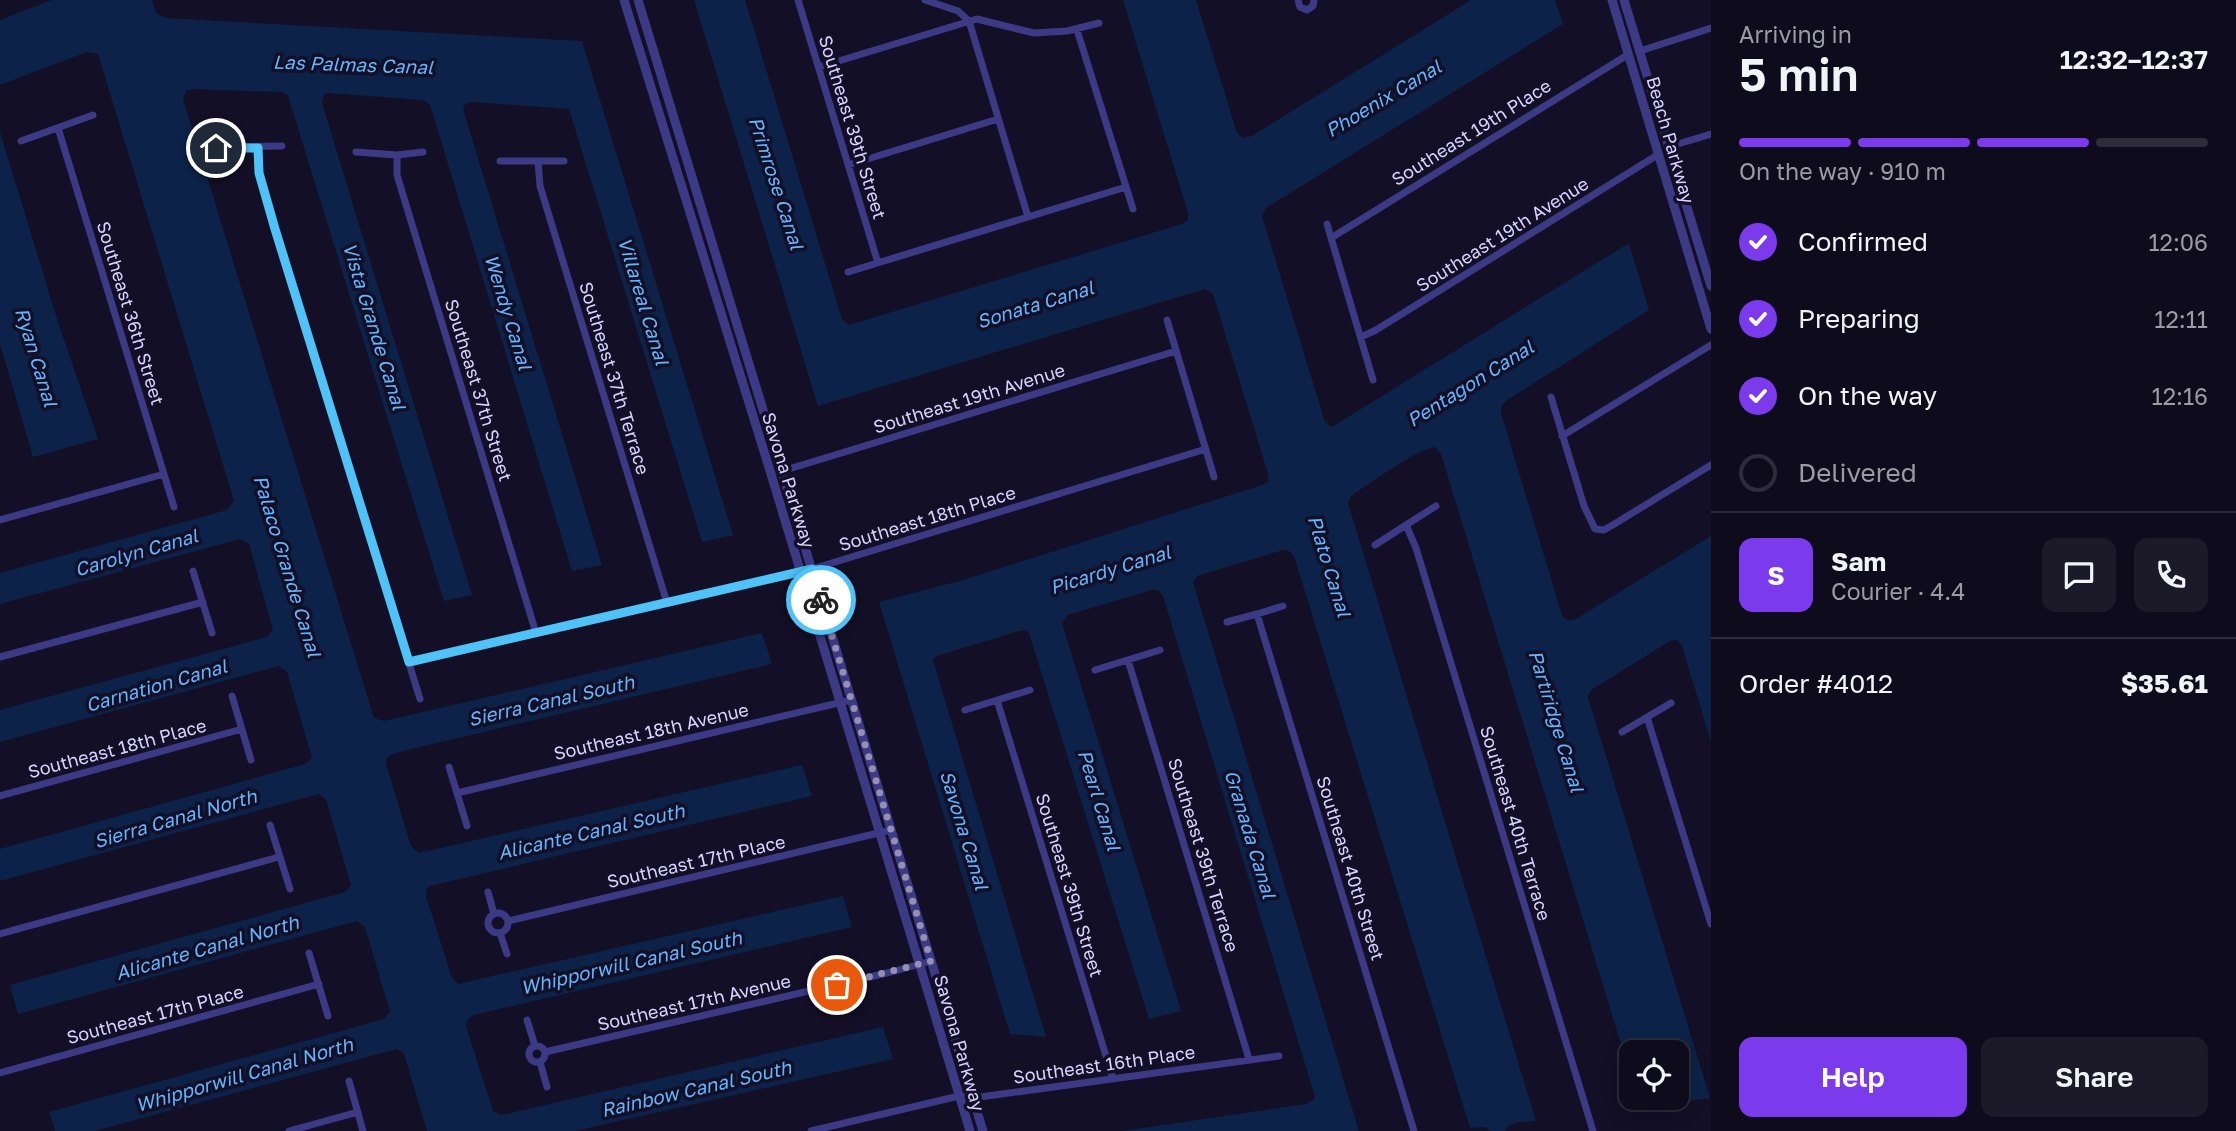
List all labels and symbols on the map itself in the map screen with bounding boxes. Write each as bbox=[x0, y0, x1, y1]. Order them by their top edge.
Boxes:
street label: Southeast 39th Street bbox=[815, 33, 891, 221]
water label: Las Palmas Canal bbox=[273, 50, 434, 78]
water label: Phoenix Canal bbox=[1321, 54, 1446, 142]
street label: Southeast 19th Place bbox=[1387, 74, 1555, 190]
street label: Beach Parkway bbox=[1642, 74, 1700, 206]
water label: Primrose Canal bbox=[745, 114, 810, 253]
pin bbox=[186, 118, 246, 178]
street label: Southeast 19th Avenue bbox=[1412, 172, 1592, 296]
street label: Southeast 36th Street bbox=[93, 219, 169, 407]
water label: Villareal Canal bbox=[614, 234, 675, 369]
water label: Vista Grande Canal bbox=[339, 240, 412, 413]
water label: Wendy Canal bbox=[481, 252, 538, 373]
water label: Sonata Canal bbox=[974, 275, 1097, 333]
street label: Southeast 37th Terrace bbox=[575, 279, 655, 477]
street label: Southeast 37th Street bbox=[441, 296, 517, 484]
water label: Ryan Canal bbox=[11, 305, 63, 410]
water label: Pentagon Canal bbox=[1403, 334, 1538, 431]
street label: Southeast 19th Avenue bbox=[871, 358, 1067, 438]
street label: Savona Parkway bbox=[758, 409, 820, 551]
water label: Palaco Grande Canal bbox=[249, 472, 327, 661]
street label: Southeast 18th Place bbox=[836, 481, 1018, 555]
water label: Plato Canal bbox=[1304, 512, 1357, 620]
water label: Carolyn Canal bbox=[72, 523, 201, 581]
water label: Picardy Canal bbox=[1047, 539, 1174, 598]
courier bbox=[786, 565, 856, 635]
water label: Partiridge Canal bbox=[1524, 647, 1590, 796]
water label: Carnation Canal bbox=[83, 654, 230, 716]
water label: Sierra Canal South bbox=[466, 669, 638, 730]
street label: Southeast 18th Avenue bbox=[551, 698, 751, 764]
street label: Southeast 18th Place bbox=[25, 714, 209, 782]
street label: Southeast 40th Terrace bbox=[1476, 723, 1556, 923]
water label: Pearl Canal bbox=[1074, 747, 1127, 854]
street label: Southeast 39th Terrace bbox=[1164, 755, 1244, 955]
water label: Granada Canal bbox=[1221, 767, 1282, 902]
water label: Savona Canal bbox=[936, 768, 994, 893]
street label: Southeast 40th Street bbox=[1312, 773, 1390, 963]
water label: Sierra Canal North bbox=[91, 783, 260, 852]
street label: Southeast 39th Street bbox=[1032, 791, 1108, 979]
water label: Alicante Canal South bbox=[495, 798, 688, 864]
street label: Southeast 17th Place bbox=[605, 830, 787, 892]
water label: Alicante Canal North bbox=[113, 909, 302, 984]
water label: Whipporwill Canal South bbox=[518, 925, 745, 999]
pin bbox=[807, 955, 867, 1015]
street label: Southeast 17th Avenue bbox=[595, 969, 793, 1035]
street label: Savona Parkway bbox=[930, 972, 990, 1114]
street label: Southeast 17th Place bbox=[64, 980, 246, 1048]
water label: Whipporwill Canal North bbox=[133, 1032, 356, 1116]
street label: Southeast 16th Place bbox=[1012, 1040, 1196, 1088]
water label: Rainbow Canal South bbox=[599, 1055, 795, 1121]

